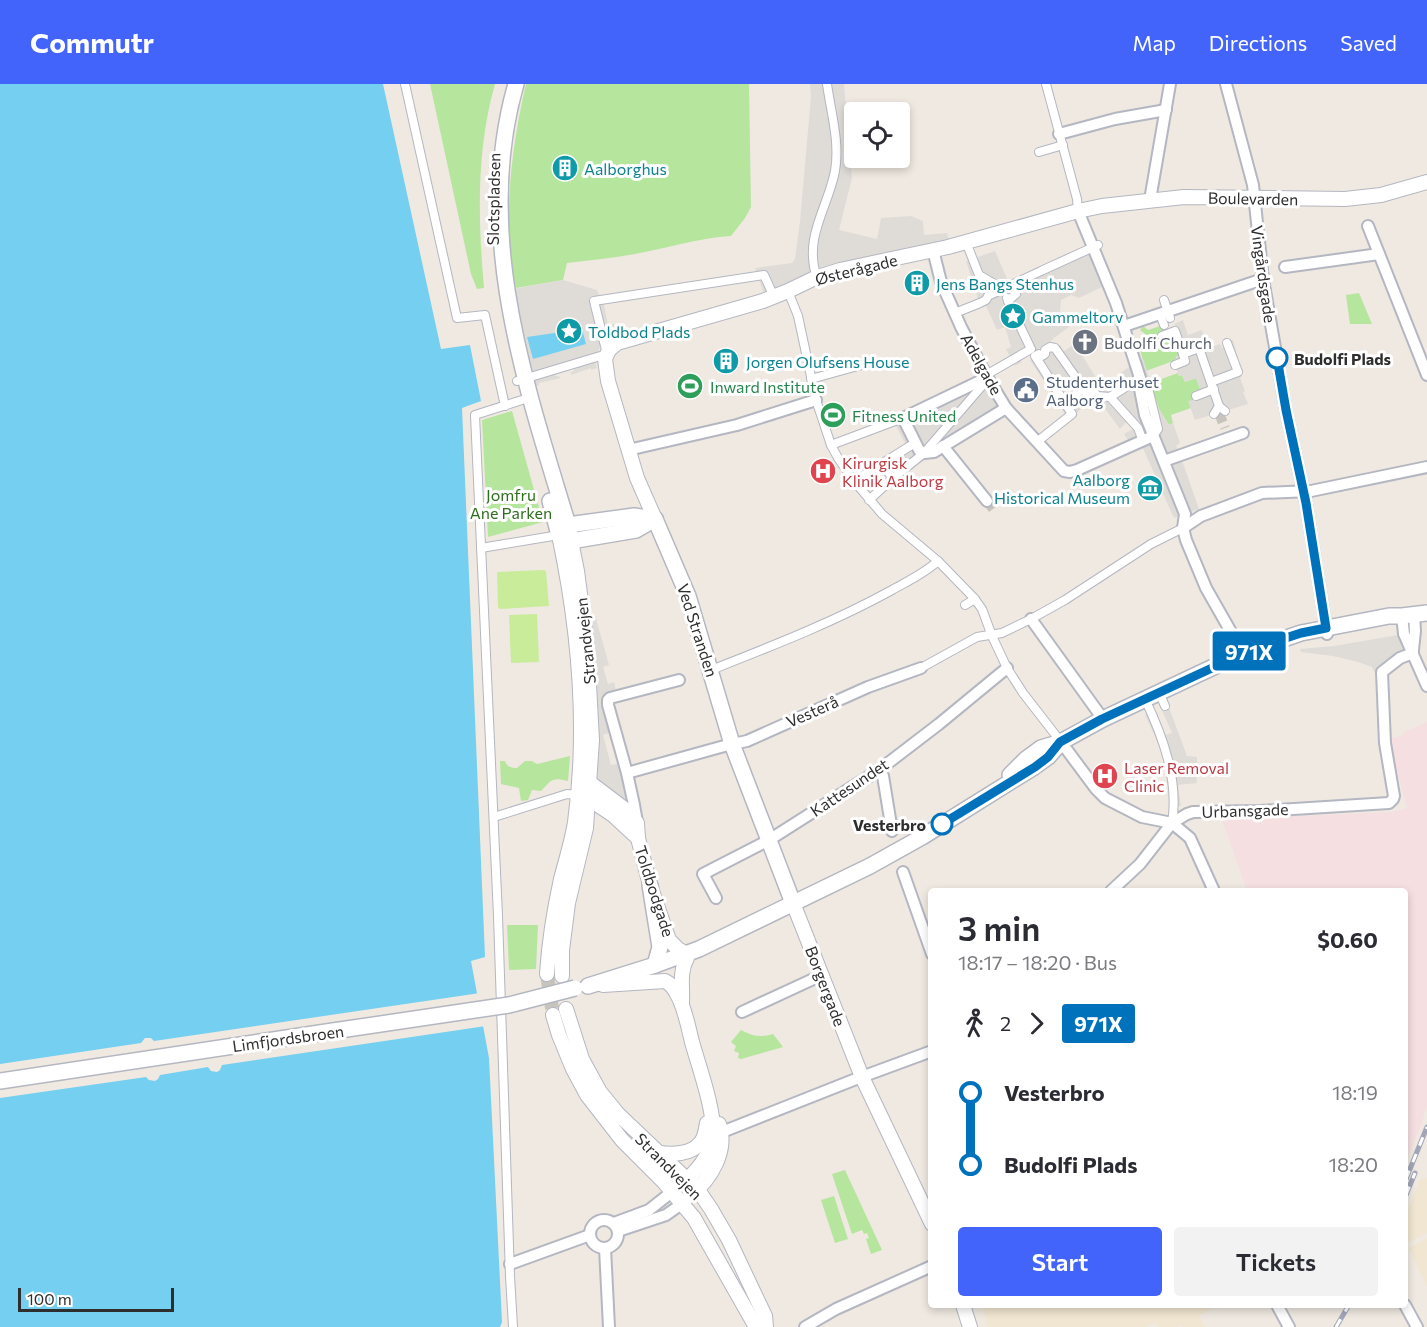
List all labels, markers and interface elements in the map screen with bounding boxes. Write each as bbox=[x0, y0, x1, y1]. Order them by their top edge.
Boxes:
text: Commutr bbox=[30, 25, 154, 59]
text: Map bbox=[1133, 30, 1176, 55]
text: Directions bbox=[1209, 30, 1307, 55]
text: Saved bbox=[1340, 30, 1397, 55]
map controls bbox=[844, 102, 910, 168]
button: locate bbox=[844, 102, 910, 168]
street label: Slotspladsen bbox=[483, 152, 503, 246]
building icon: Aalborghus bbox=[550, 153, 580, 183]
place label: Aalborghus bbox=[584, 159, 667, 178]
street label: Boulevarden bbox=[1208, 188, 1298, 208]
street label: Vingårdsgade bbox=[1248, 224, 1280, 324]
street label: Østerågade bbox=[813, 250, 899, 288]
building icon: Jens Bangs Stenhus bbox=[902, 268, 932, 298]
place label: Jens Bangs Stenhus bbox=[936, 274, 1074, 293]
place icon: Gammeltorv bbox=[998, 301, 1028, 331]
place label: Gammeltorv bbox=[1032, 307, 1123, 326]
place icon: Toldbod Plads bbox=[554, 316, 584, 346]
place label: Toldbod Plads bbox=[588, 322, 690, 341]
church icon: Budolfi Church bbox=[1070, 327, 1100, 357]
street label: Adelgade bbox=[957, 330, 1007, 398]
place label: Budolfi Church bbox=[1104, 333, 1212, 352]
building icon: Jorgen Olufsens House bbox=[711, 346, 741, 376]
marker: Budolfi Plads bbox=[1266, 347, 1288, 369]
place label: Budolfi Plads bbox=[1294, 349, 1391, 368]
place label: Jorgen Olufsens House bbox=[746, 352, 909, 371]
sports icon: Inward Institute bbox=[675, 371, 705, 401]
place label: Studenterhuset Aalborg bbox=[1046, 372, 1160, 409]
public building icon: Studenterhuset Aalborg bbox=[1011, 375, 1041, 405]
place label: Inward Institute bbox=[710, 377, 825, 396]
sports icon: Fitness United bbox=[818, 400, 848, 430]
place label: Fitness United bbox=[852, 406, 956, 425]
place label: Kirurgisk Klinik Aalborg bbox=[842, 453, 944, 490]
hospital icon: Kirurgisk Klinik Aalborg bbox=[808, 456, 838, 486]
place label: Aalborg Historical Museum bbox=[994, 470, 1130, 507]
museum icon: Aalborg Historical Museum bbox=[1135, 473, 1165, 503]
park label: Jomfru Ane Parken bbox=[470, 485, 552, 522]
street label: Ved Stranden bbox=[674, 581, 722, 679]
street label: Strandvejen bbox=[571, 597, 599, 685]
line badge: 971X bbox=[1207, 632, 1291, 670]
text: 971X bbox=[1225, 639, 1273, 664]
street label: Vesterå bbox=[783, 691, 841, 731]
street label: Kattesundet bbox=[806, 754, 892, 820]
place label: Laser Removal Clinic bbox=[1124, 758, 1229, 795]
hospital icon: Laser Removal Clinic bbox=[1090, 761, 1120, 791]
street label: Urbansgade bbox=[1201, 799, 1289, 821]
marker: Vesterbro bbox=[931, 813, 953, 835]
place label: Vesterbro bbox=[853, 815, 926, 834]
street label: Toldbodgade bbox=[631, 843, 679, 939]
text: 3 min bbox=[958, 907, 1040, 948]
text: $0.60 bbox=[1317, 926, 1378, 953]
street label: Borgergade bbox=[802, 943, 850, 1029]
text: 18:17 – 18:20 · Bus bbox=[958, 950, 1117, 974]
icon: walk bbox=[958, 1007, 991, 1040]
icon: forward bbox=[1020, 1007, 1053, 1040]
text: 2 bbox=[1000, 1011, 1011, 1035]
text: 971X bbox=[1074, 1011, 1123, 1036]
street label: Limfjordsbroen bbox=[231, 1021, 345, 1055]
text: Vesterbro bbox=[1004, 1079, 1105, 1106]
text: 18:19 bbox=[1332, 1080, 1378, 1104]
street label: Strandvejen bbox=[632, 1129, 706, 1203]
text: Budolfi Plads bbox=[1004, 1151, 1137, 1178]
text: 18:20 bbox=[1329, 1152, 1378, 1176]
button: Start bbox=[958, 1227, 1162, 1296]
button: Tickets bbox=[1174, 1227, 1378, 1296]
scale bar bbox=[18, 1285, 174, 1312]
text: 100 m bbox=[27, 1289, 72, 1308]

